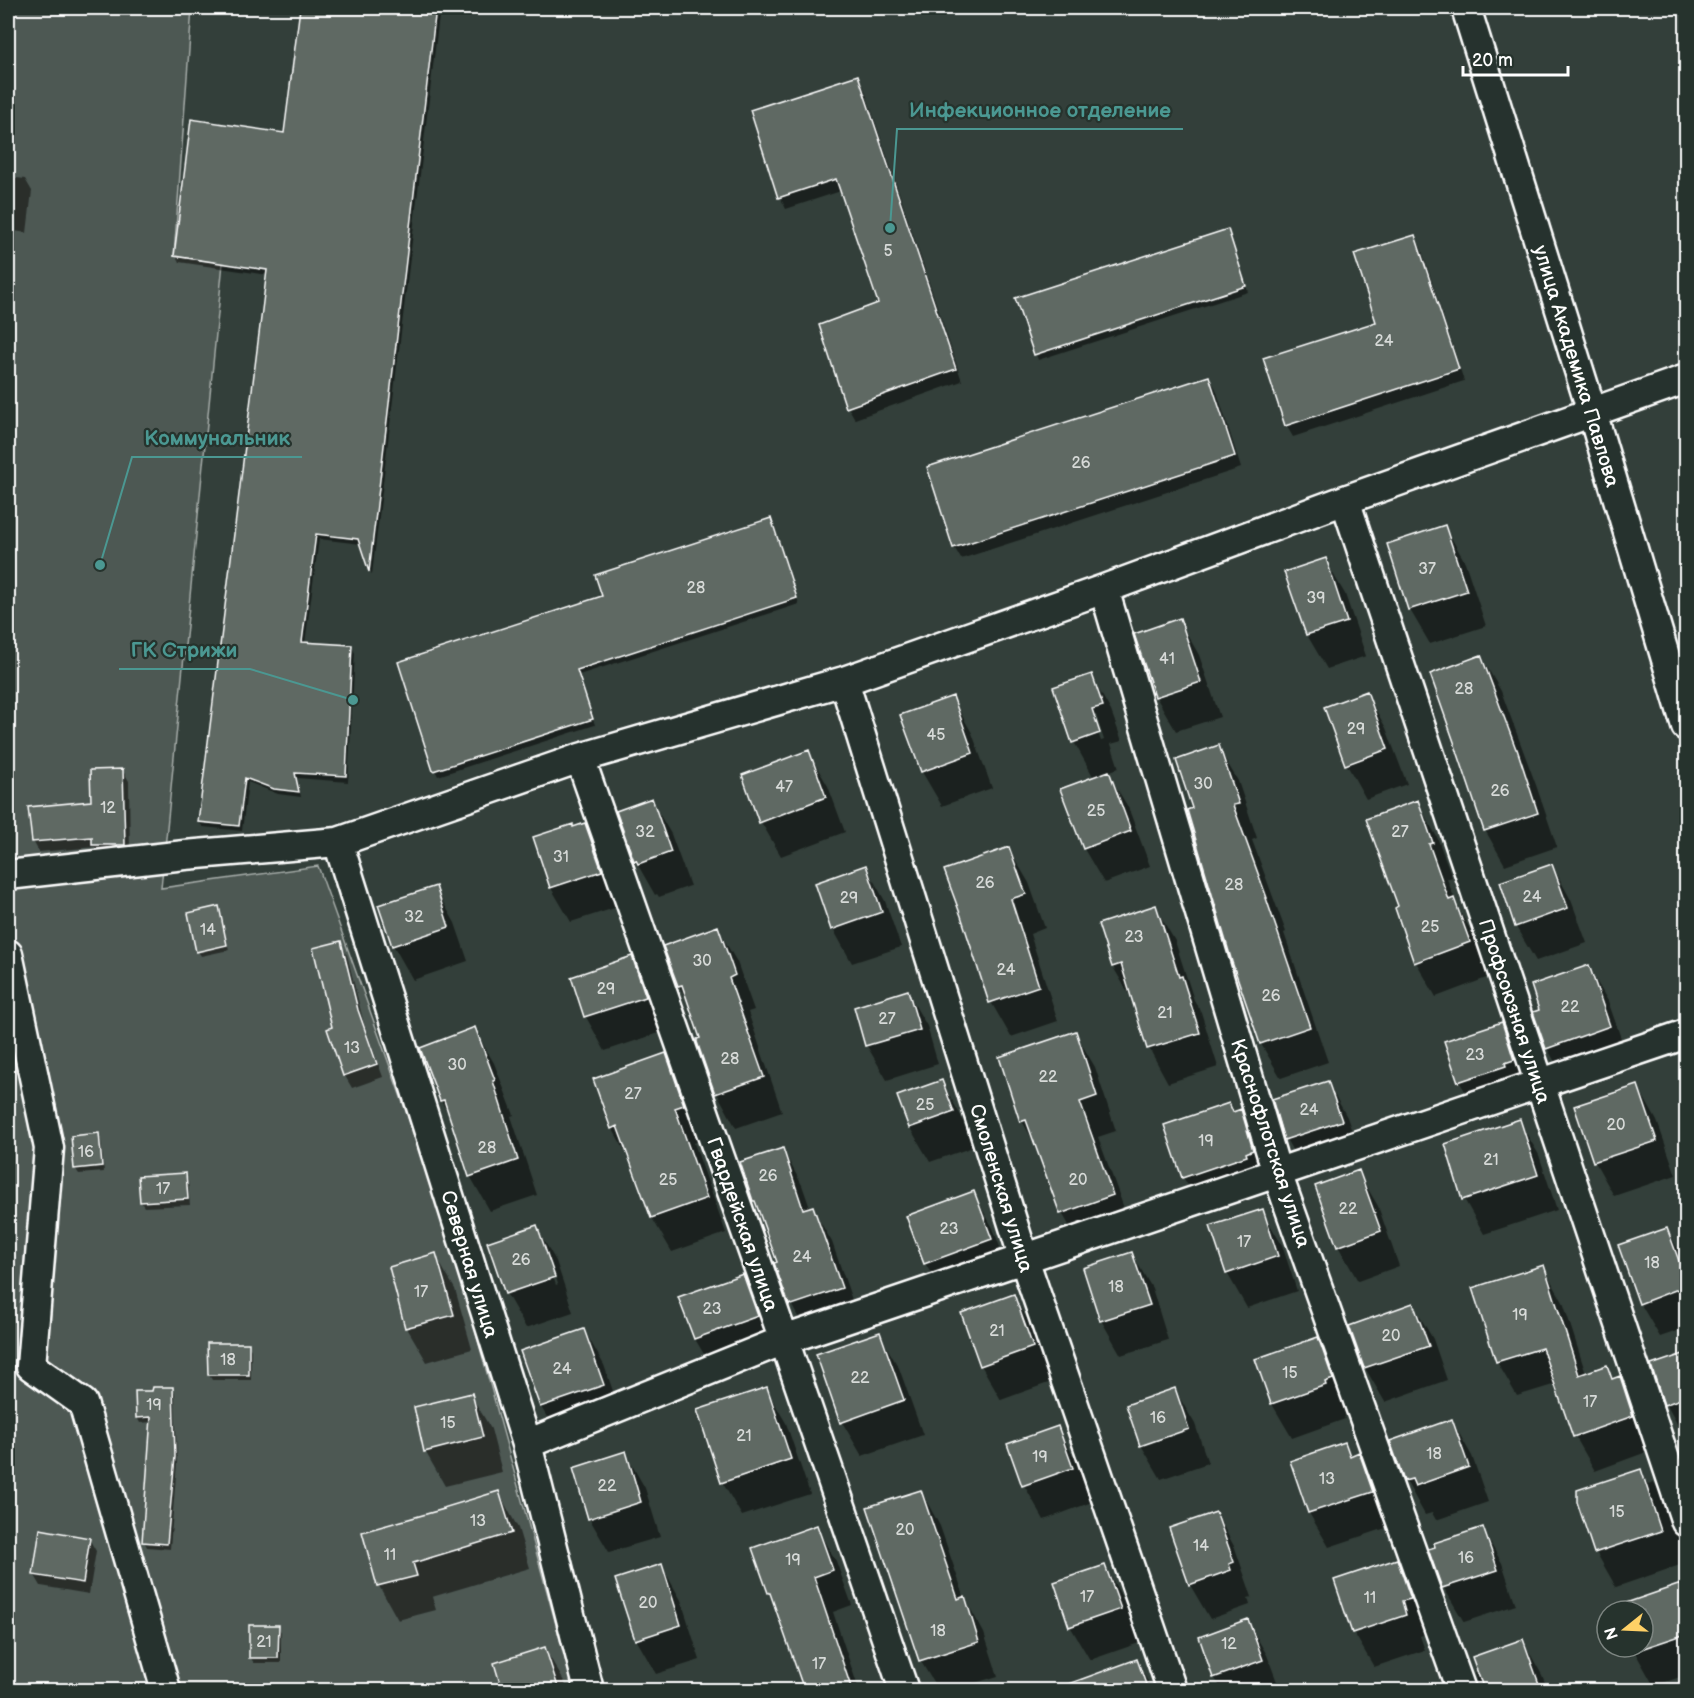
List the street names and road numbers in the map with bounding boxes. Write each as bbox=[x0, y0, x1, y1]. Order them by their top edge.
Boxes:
street label: улица Академика Павлова bbox=[1528, 243, 1624, 490]
street label: Профсоюзная улица bbox=[1473, 916, 1555, 1107]
street label: Краснофлотская улица bbox=[1225, 1036, 1315, 1251]
street label: Смоленская улица bbox=[964, 1101, 1038, 1275]
street label: Гвардейская улица bbox=[701, 1134, 783, 1315]
street label: Северная улица bbox=[435, 1188, 503, 1341]

